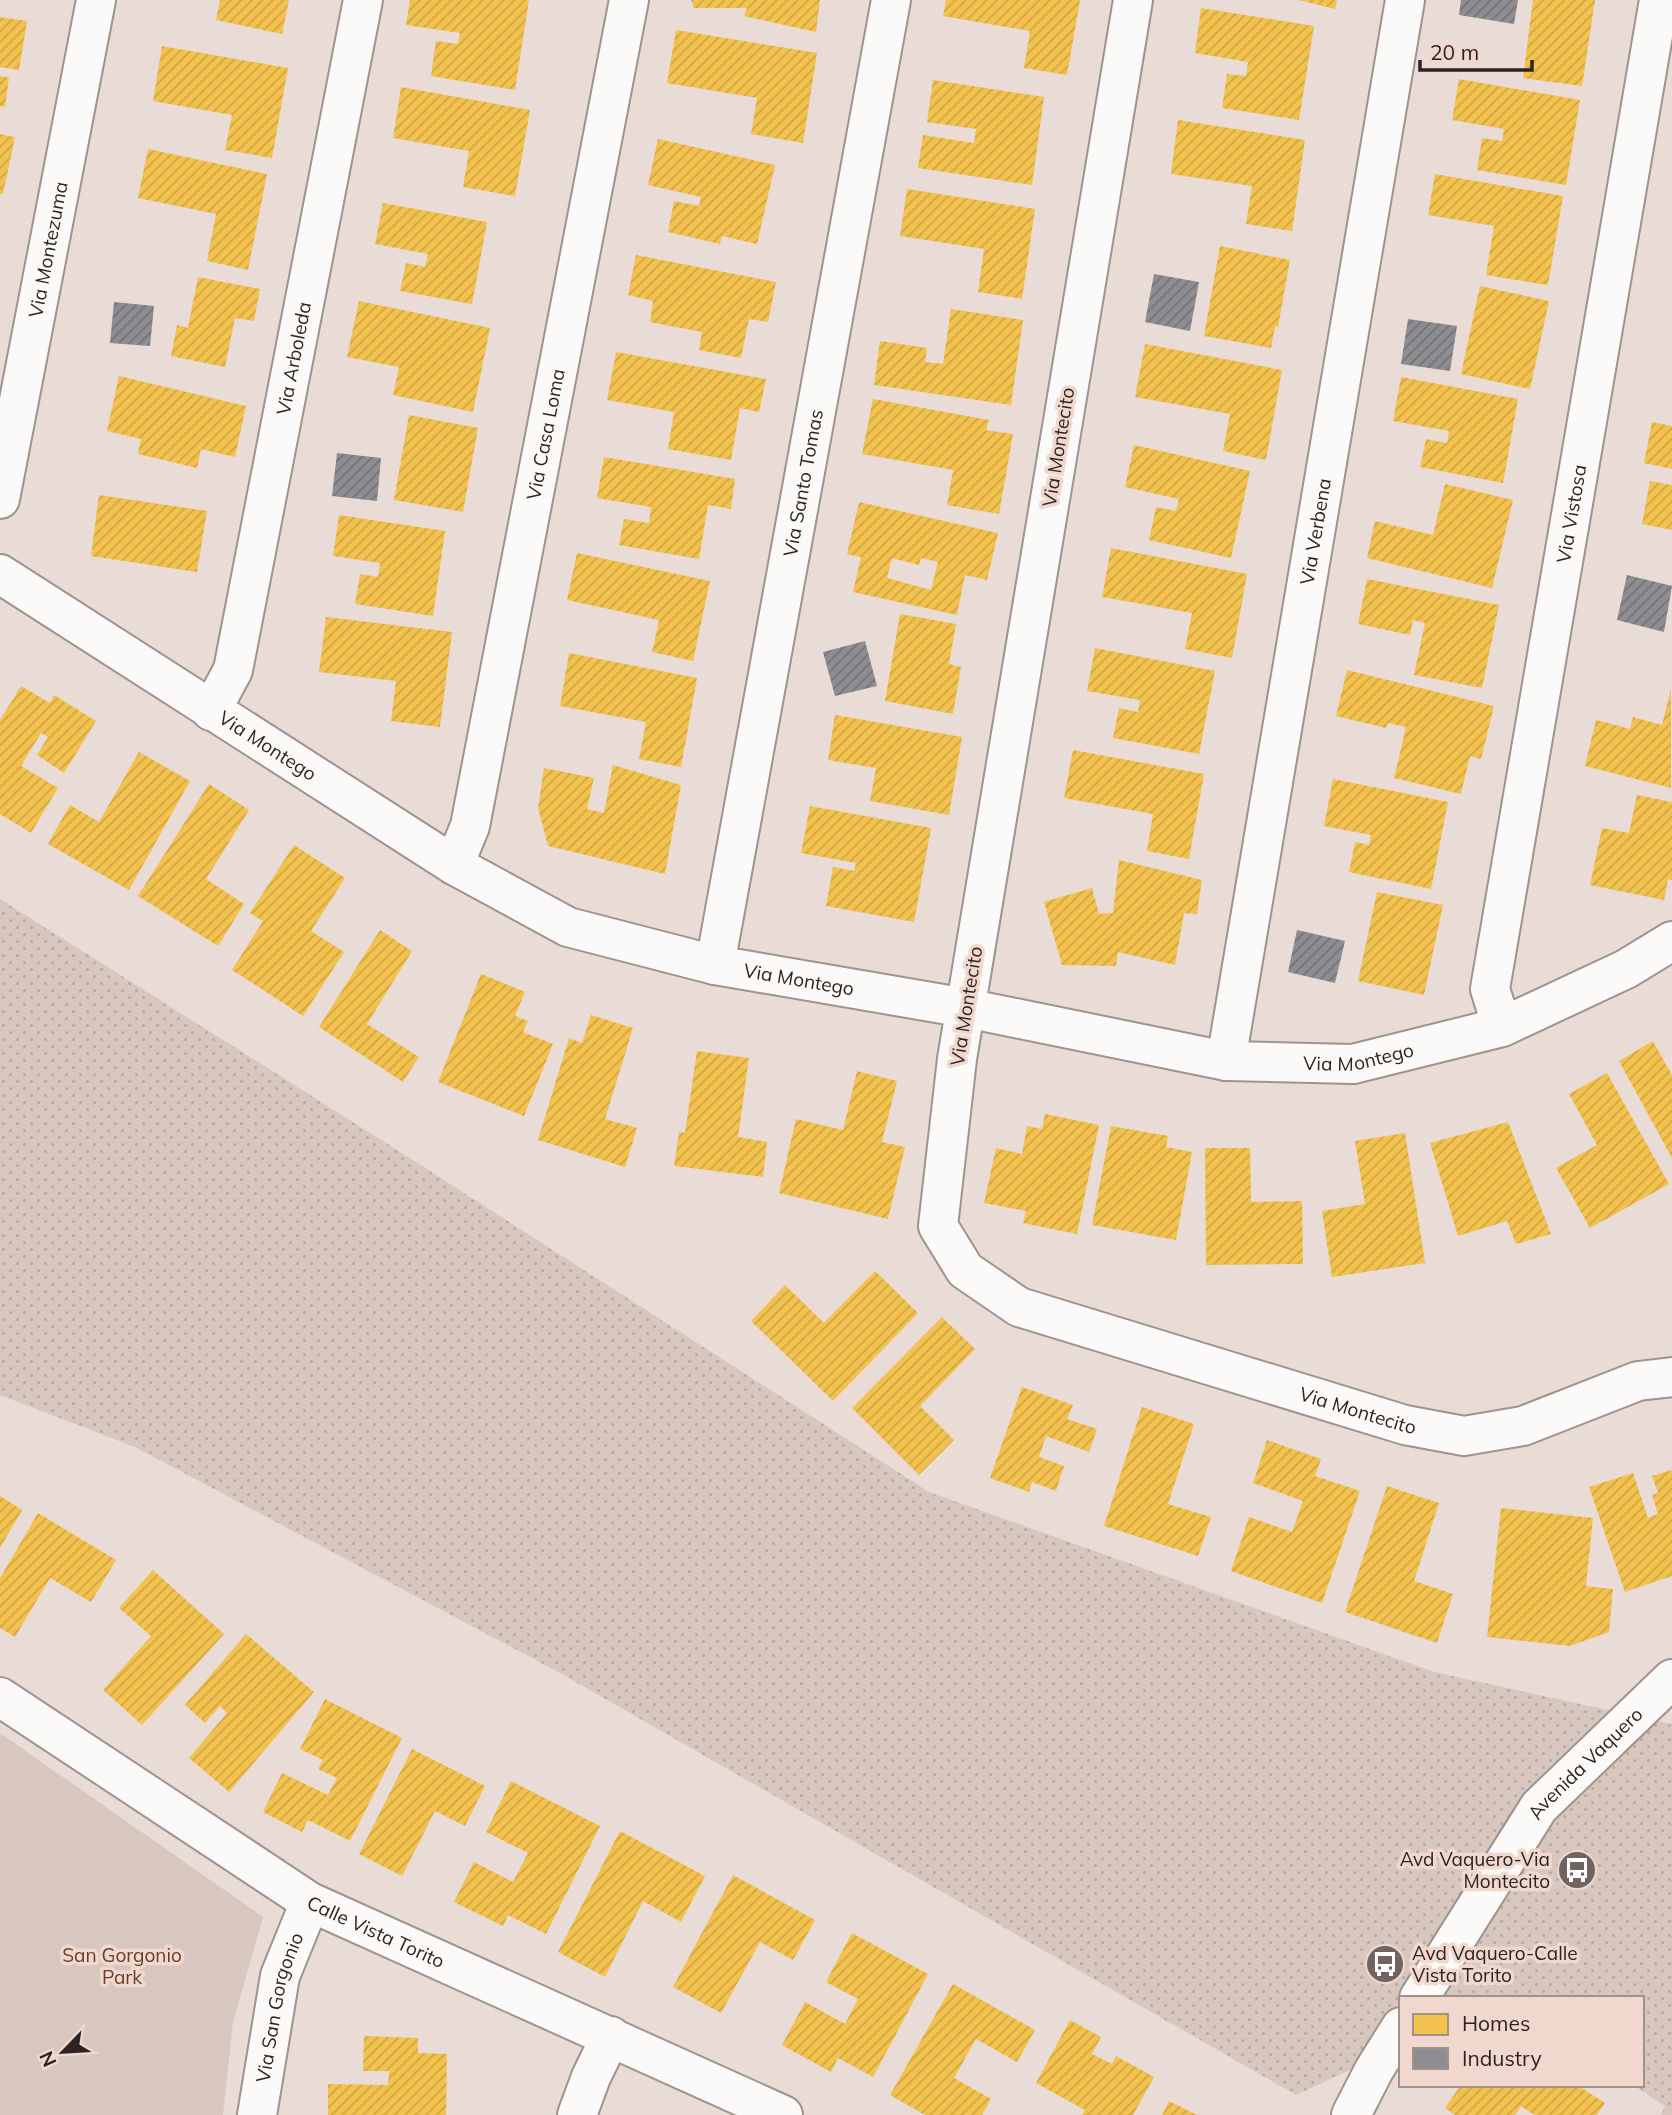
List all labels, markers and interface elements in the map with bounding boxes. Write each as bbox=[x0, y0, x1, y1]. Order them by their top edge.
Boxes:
scale bar bbox=[1420, 28, 1532, 72]
text: 20 m bbox=[1430, 39, 1479, 65]
street label: Via Montezuma bbox=[23, 179, 73, 320]
street label: Via Arboleda bbox=[271, 300, 316, 417]
street label: Via Casa Loma bbox=[521, 367, 570, 502]
street label: Via Montecito bbox=[1037, 386, 1079, 508]
street label: Via Santo Tomas bbox=[778, 407, 828, 559]
street label: Via Vistosa bbox=[1551, 463, 1591, 565]
street label: Via Verbena bbox=[1295, 476, 1336, 587]
street label: Via Montego bbox=[214, 705, 321, 786]
street label: Via Montecito bbox=[945, 945, 987, 1067]
street label: Via Montego bbox=[742, 958, 856, 1001]
street label: Via Montego bbox=[1303, 1037, 1416, 1076]
street label: Via Montecito bbox=[1297, 1381, 1418, 1439]
street label: Avenida Vaquero bbox=[1522, 1702, 1647, 1824]
place label: Avd Vaquero-Via Montecito bbox=[1400, 1847, 1550, 1893]
bus stop icon: Avd Vaquero-Via Montecito bbox=[1556, 1849, 1598, 1891]
street label: Calle Vista Torito bbox=[303, 1890, 449, 1973]
street label: Via San Gorgonio bbox=[251, 1929, 308, 2084]
place label: Avd Vaquero-Calle Vista Torito bbox=[1412, 1941, 1578, 1987]
park label: San Gorgonio Park bbox=[62, 1943, 182, 1989]
bus stop icon: Avd Vaquero-Calle Vista Torito bbox=[1364, 1943, 1406, 1985]
legend bbox=[1399, 1996, 1644, 2087]
text: Homes bbox=[1462, 2010, 1530, 2036]
north arrow bbox=[28, 2017, 98, 2087]
text: Industry bbox=[1462, 2045, 1542, 2071]
text: N bbox=[34, 2048, 62, 2071]

